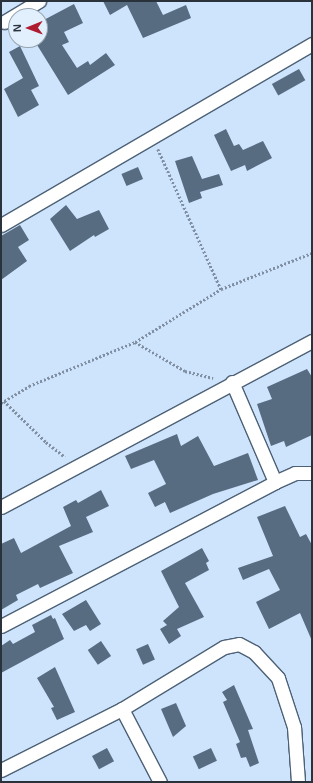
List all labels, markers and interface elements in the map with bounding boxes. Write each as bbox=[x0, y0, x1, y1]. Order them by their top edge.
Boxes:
north arrow bbox=[8, 8, 48, 48]
text: N bbox=[11, 24, 23, 32]

